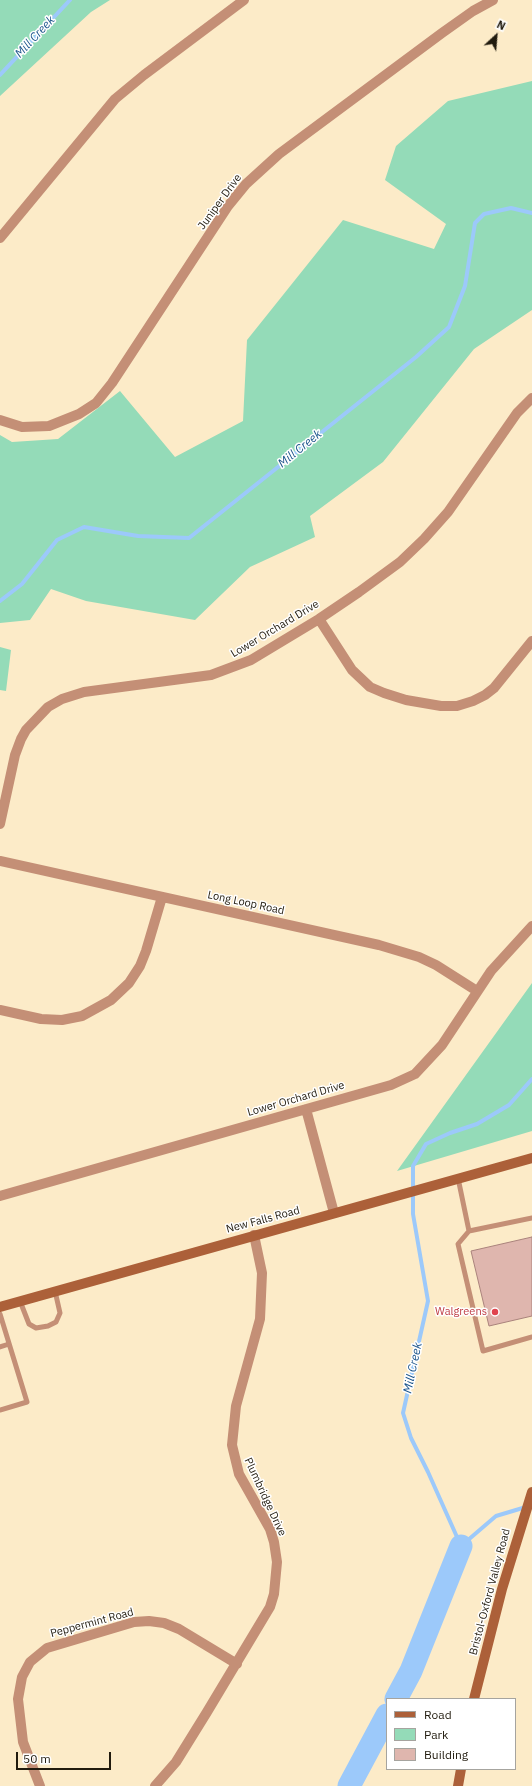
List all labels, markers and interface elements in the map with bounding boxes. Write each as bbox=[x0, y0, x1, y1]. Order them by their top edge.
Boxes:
water label: Mill Creek bbox=[12, 13, 58, 61]
north arrow bbox=[476, 16, 516, 56]
text: N bbox=[495, 17, 508, 33]
street label: Juniper Drive bbox=[195, 172, 245, 232]
water label: Mill Creek bbox=[275, 427, 325, 471]
street label: Lower Orchard Drive bbox=[229, 597, 321, 661]
street label: Long Loop Road bbox=[206, 888, 286, 918]
street label: Lower Orchard Drive bbox=[246, 1079, 346, 1119]
street label: New Falls Road bbox=[225, 1204, 301, 1236]
place label: Walgreens bbox=[435, 1305, 487, 1319]
marker: Walgreens bbox=[490, 1307, 500, 1317]
water label: Mill Creek bbox=[401, 1341, 425, 1395]
street label: Plumbridge Drive bbox=[241, 1456, 289, 1538]
street label: Bristol-Oxford Valley Road bbox=[467, 1527, 513, 1657]
street label: Peppermint Road bbox=[49, 1606, 135, 1640]
legend bbox=[386, 1698, 516, 1770]
text: Road bbox=[424, 1707, 452, 1722]
text: Park bbox=[424, 1727, 448, 1742]
scale bar bbox=[18, 1744, 113, 1770]
text: Building bbox=[424, 1747, 468, 1762]
text: 50 m bbox=[23, 1751, 51, 1766]

